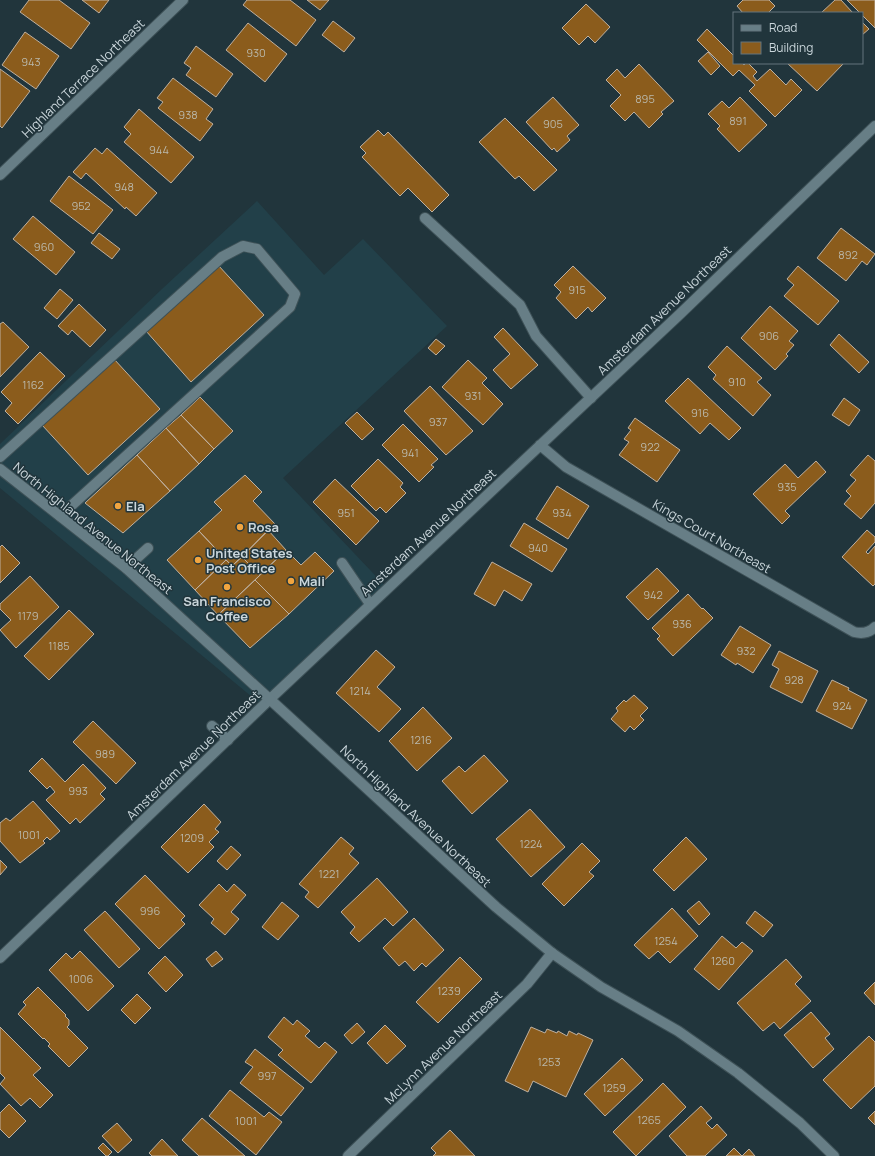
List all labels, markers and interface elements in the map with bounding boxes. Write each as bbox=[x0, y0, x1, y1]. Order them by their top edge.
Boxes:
legend bbox=[733, 12, 863, 64]
street label: Highland Terrace Northeast bbox=[18, 14, 148, 142]
text: Road bbox=[769, 19, 797, 36]
text: Building bbox=[769, 39, 813, 56]
house number: 930 bbox=[246, 45, 266, 60]
house number: 943 bbox=[21, 54, 41, 69]
house number: 895 bbox=[635, 91, 655, 106]
house number: 938 bbox=[178, 107, 198, 122]
house number: 891 bbox=[729, 113, 747, 128]
house number: 905 bbox=[543, 116, 563, 131]
house number: 944 bbox=[149, 142, 169, 157]
house number: 948 bbox=[114, 179, 134, 194]
house number: 952 bbox=[71, 198, 91, 213]
house number: 960 bbox=[34, 239, 54, 254]
street label: Amsterdam Avenue Northeast bbox=[593, 241, 735, 379]
house number: 892 bbox=[838, 247, 858, 262]
house number: 915 bbox=[568, 282, 586, 297]
house number: 906 bbox=[759, 328, 779, 343]
house number: 910 bbox=[728, 374, 746, 389]
house number: 1162 bbox=[22, 377, 44, 392]
house number: 931 bbox=[464, 388, 482, 403]
house number: 916 bbox=[691, 405, 709, 420]
house number: 937 bbox=[429, 414, 447, 429]
house number: 922 bbox=[640, 439, 660, 454]
house number: 941 bbox=[401, 445, 419, 460]
street label: North Highland Avenue Northeast bbox=[9, 458, 177, 598]
street label: Amsterdam Avenue Northeast bbox=[356, 464, 500, 600]
house number: 935 bbox=[777, 479, 797, 494]
street label: Kings Court Northeast bbox=[650, 495, 774, 577]
place label: Ela bbox=[126, 497, 145, 515]
marker: Ela bbox=[113, 501, 123, 511]
house number: 951 bbox=[337, 505, 355, 520]
house number: 934 bbox=[552, 505, 572, 520]
place label: Rosa bbox=[248, 518, 279, 536]
marker: Rosa bbox=[235, 522, 245, 532]
house number: 940 bbox=[528, 540, 548, 555]
place label: United States Post Office bbox=[206, 544, 293, 577]
marker: United States Post Office bbox=[193, 555, 203, 565]
place label: Mali bbox=[299, 572, 325, 590]
marker: Mali bbox=[286, 576, 296, 586]
marker: San Francisco Coffee bbox=[222, 582, 232, 592]
house number: 942 bbox=[643, 587, 663, 602]
place label: San Francisco Coffee bbox=[183, 592, 271, 625]
house number: 1179 bbox=[18, 608, 39, 623]
house number: 936 bbox=[672, 616, 692, 631]
house number: 1185 bbox=[48, 638, 70, 653]
house number: 932 bbox=[736, 643, 756, 658]
house number: 928 bbox=[784, 672, 804, 687]
house number: 1214 bbox=[349, 683, 371, 698]
street label: Amsterdam Avenue Northeast bbox=[122, 686, 264, 824]
house number: 924 bbox=[832, 698, 852, 713]
house number: 1216 bbox=[410, 732, 432, 747]
street label: North Highland Avenue Northeast bbox=[337, 741, 495, 891]
house number: 989 bbox=[95, 746, 115, 761]
house number: 993 bbox=[68, 783, 88, 798]
house number: 1001 bbox=[18, 827, 40, 842]
house number: 1209 bbox=[180, 830, 204, 845]
house number: 1224 bbox=[519, 836, 543, 851]
house number: 1221 bbox=[318, 866, 340, 881]
house number: 996 bbox=[140, 903, 160, 918]
house number: 1254 bbox=[654, 933, 678, 948]
house number: 1260 bbox=[711, 953, 735, 968]
house number: 1006 bbox=[69, 971, 93, 986]
house number: 1239 bbox=[437, 983, 461, 998]
street label: McLynn Avenue Northeast bbox=[380, 986, 506, 1108]
house number: 1253 bbox=[538, 1054, 561, 1069]
house number: 997 bbox=[257, 1068, 277, 1083]
house number: 1259 bbox=[602, 1080, 626, 1095]
house number: 1265 bbox=[637, 1112, 661, 1127]
house number: 1001 bbox=[235, 1113, 257, 1128]

